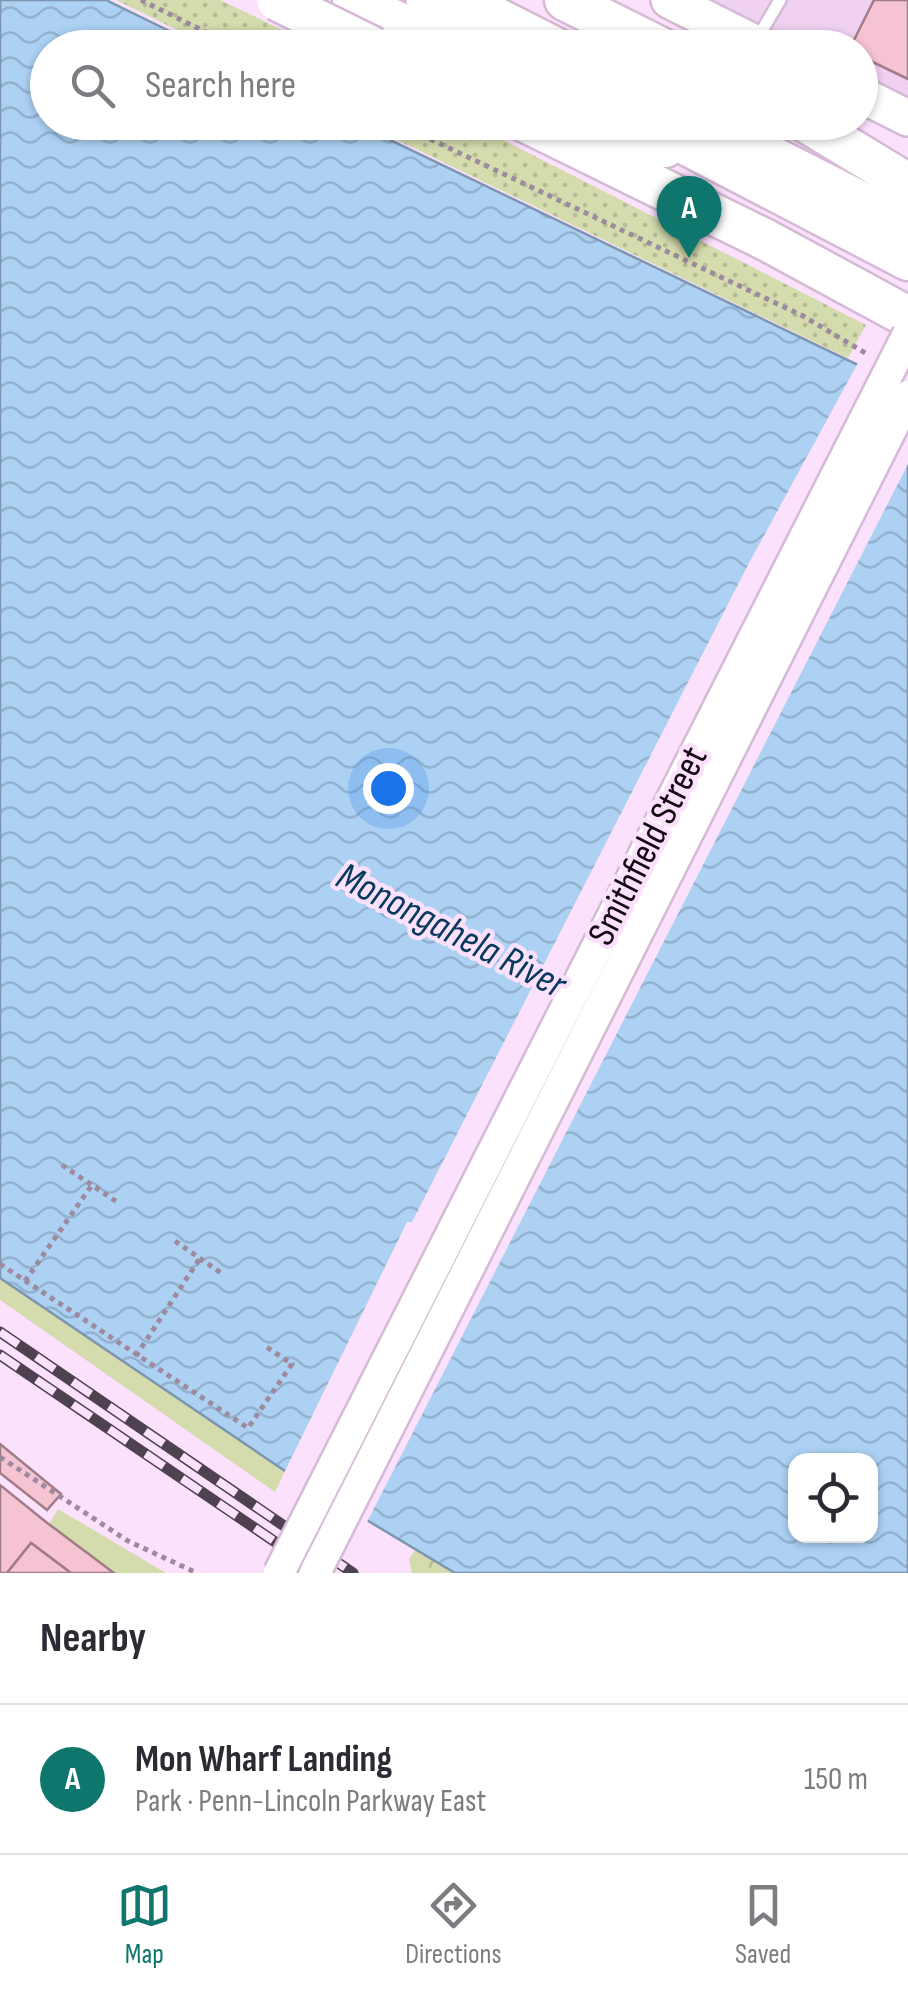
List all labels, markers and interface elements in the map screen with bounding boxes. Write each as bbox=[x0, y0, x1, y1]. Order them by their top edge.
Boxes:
search box bbox=[30, 30, 878, 140]
icon: search bbox=[65, 58, 120, 113]
text: Search here bbox=[145, 63, 296, 108]
pin: A bbox=[656, 176, 722, 258]
street label: Smithfield Street bbox=[579, 739, 717, 953]
your location bbox=[363, 763, 414, 814]
water label: Monongahela River bbox=[328, 853, 575, 1010]
map controls bbox=[788, 1453, 878, 1543]
button: locate bbox=[788, 1453, 878, 1543]
text: Nearby bbox=[40, 1613, 146, 1664]
text: Mon Wharf Landing bbox=[135, 1737, 392, 1782]
text: A bbox=[65, 1760, 80, 1799]
text: 150 m bbox=[804, 1760, 868, 1799]
text: Park · Penn-Lincoln Parkway East bbox=[135, 1782, 486, 1821]
tab: Map bbox=[117, 1878, 172, 1971]
tab: Directions bbox=[405, 1878, 502, 1971]
tab: Saved bbox=[735, 1878, 791, 1971]

